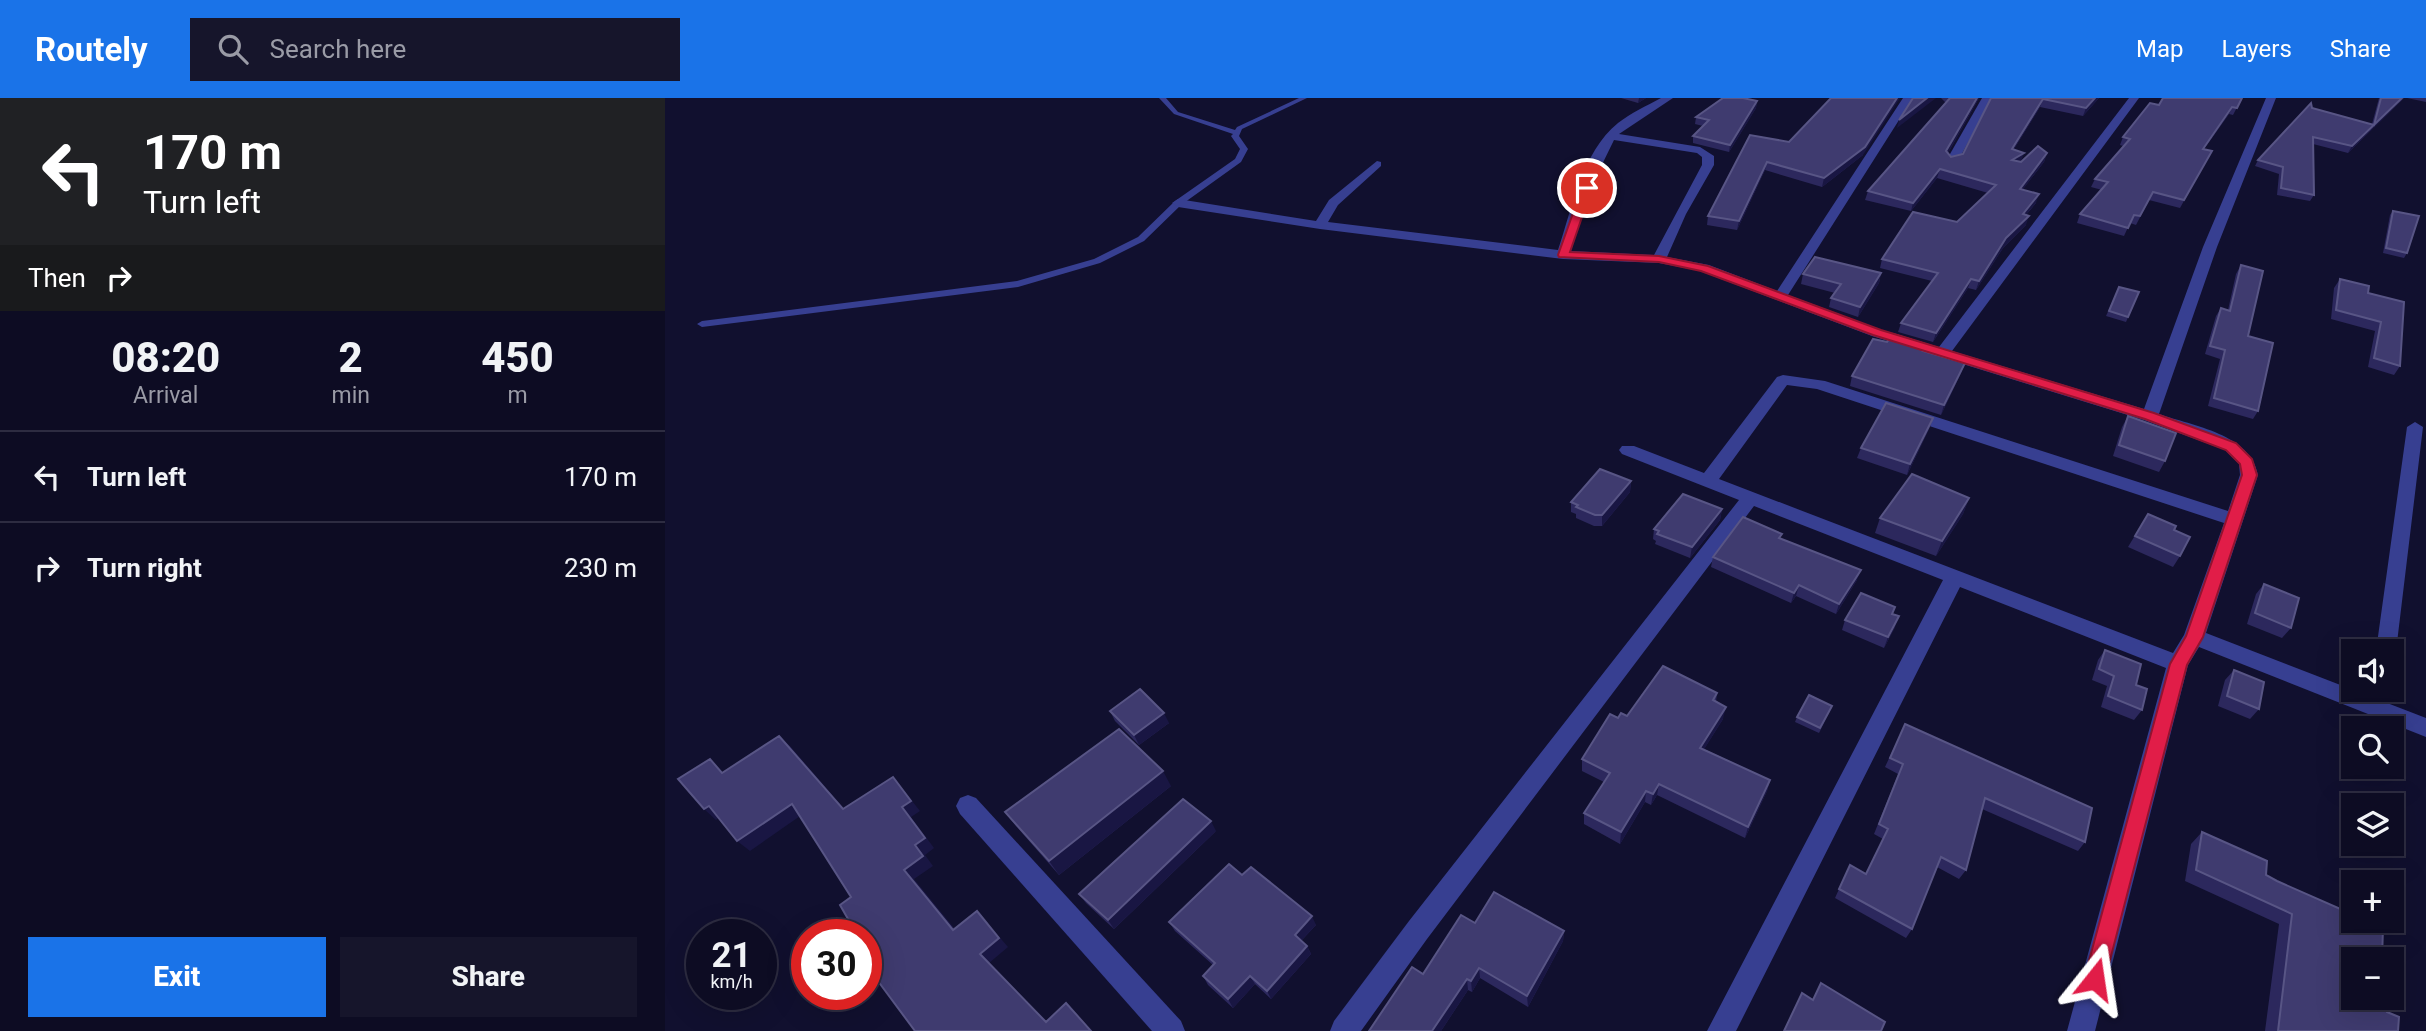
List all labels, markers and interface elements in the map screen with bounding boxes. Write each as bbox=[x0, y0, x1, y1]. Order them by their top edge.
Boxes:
search box bbox=[190, 18, 680, 81]
text: Routely bbox=[35, 30, 148, 69]
icon: search bbox=[214, 30, 252, 68]
text: Search here bbox=[270, 34, 406, 64]
text: Map bbox=[2136, 35, 2184, 63]
text: Layers bbox=[2222, 35, 2292, 63]
text: Share bbox=[2330, 35, 2391, 63]
text: 170 m bbox=[143, 124, 282, 181]
icon: left bbox=[28, 126, 119, 217]
pin bbox=[1557, 158, 1617, 218]
icon: arrive bbox=[1568, 169, 1606, 207]
text: Turn left bbox=[143, 183, 261, 221]
icon: right bbox=[100, 259, 138, 297]
text: Then bbox=[28, 263, 86, 293]
text: 08:20 bbox=[111, 333, 220, 382]
text: 2 bbox=[339, 333, 363, 382]
text: 450 bbox=[481, 333, 554, 382]
text: Arrival bbox=[133, 382, 198, 409]
text: min bbox=[331, 382, 370, 409]
text: m bbox=[507, 382, 528, 409]
icon: left bbox=[28, 458, 66, 496]
text: Turn left bbox=[87, 462, 186, 492]
text: 170 m bbox=[564, 462, 637, 492]
icon: right bbox=[28, 549, 66, 587]
text: Turn right bbox=[87, 553, 202, 583]
text: 230 m bbox=[564, 553, 637, 583]
map controls bbox=[2341, 639, 2404, 1010]
button: sound bbox=[2341, 639, 2404, 702]
button: search bbox=[2341, 716, 2404, 779]
button: layers bbox=[2341, 793, 2404, 856]
button: + bbox=[2341, 870, 2404, 933]
speed limit sign: 30 bbox=[791, 919, 882, 1010]
text: 21 bbox=[711, 935, 752, 976]
button: Exit bbox=[28, 937, 326, 1017]
button: Share bbox=[340, 937, 637, 1017]
position arrow bbox=[2058, 942, 2132, 1016]
button: − bbox=[2341, 947, 2404, 1010]
text: km/h bbox=[710, 971, 753, 992]

